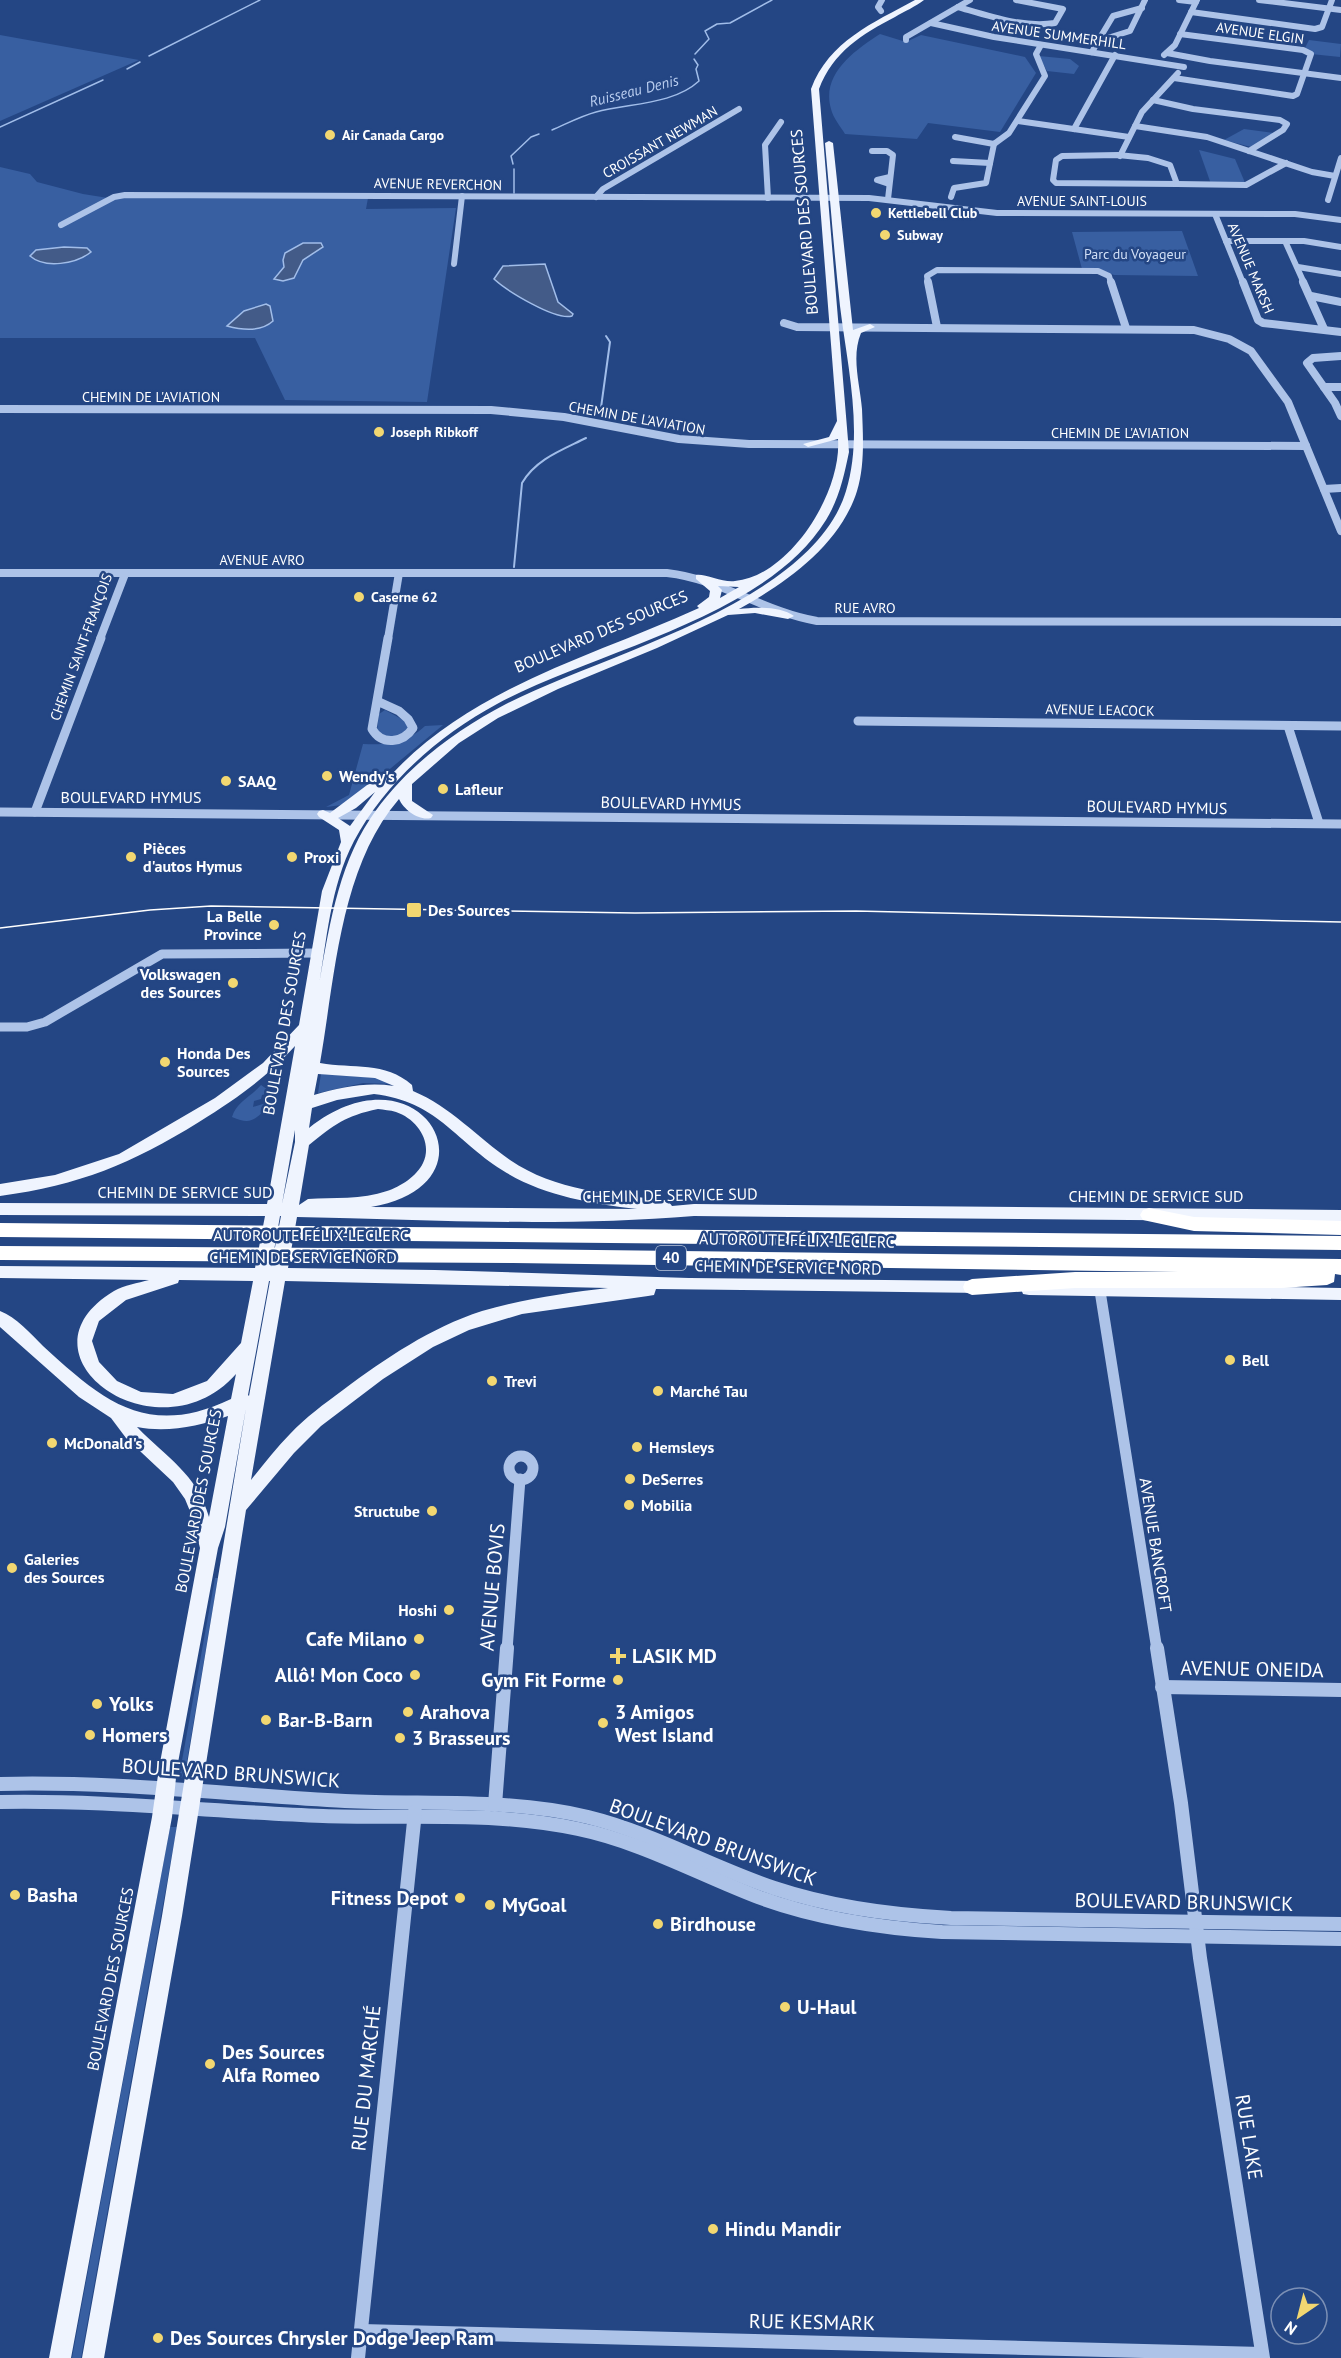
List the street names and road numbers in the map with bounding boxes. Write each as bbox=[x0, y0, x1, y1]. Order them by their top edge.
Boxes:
street label: AVENUE SUMMERHILL bbox=[991, 17, 1127, 53]
street label: AVENUE ELGIN bbox=[1215, 18, 1305, 48]
street label: CROISSANT NEWMAN bbox=[599, 102, 721, 182]
street label: BOULEVARD DES SOURCES bbox=[786, 128, 822, 316]
street label: AVENUE REVERCHON bbox=[374, 174, 502, 194]
street label: AVENUE SAINT-LOUIS bbox=[1017, 192, 1147, 210]
street label: AVENUE MARSH bbox=[1224, 220, 1278, 316]
street label: CHEMIN DE L'AVIATION bbox=[82, 388, 220, 406]
street label: CHEMIN DE L'AVIATION bbox=[567, 397, 707, 439]
street label: CHEMIN DE L'AVIATION bbox=[1051, 424, 1189, 442]
street label: AVENUE AVRO bbox=[219, 551, 305, 569]
street label: CHEMIN SAINT-FRANÇOIS bbox=[46, 571, 116, 723]
street label: BOULEVARD DES SOURCES bbox=[511, 585, 691, 677]
street label: RUE AVRO bbox=[834, 599, 896, 617]
street label: AVENUE LEACOCK bbox=[1045, 700, 1155, 720]
street label: BOULEVARD HYMUS bbox=[61, 787, 201, 807]
street label: BOULEVARD HYMUS bbox=[600, 792, 742, 814]
street label: BOULEVARD HYMUS bbox=[1086, 796, 1228, 818]
street label: BOULEVARD DES SOURCES bbox=[258, 930, 310, 1116]
street label: CHEMIN DE SERVICE SUD bbox=[97, 1182, 273, 1202]
street label: CHEMIN DE SERVICE SUD bbox=[582, 1183, 758, 1207]
street label: CHEMIN DE SERVICE SUD bbox=[1068, 1186, 1244, 1206]
street label: AUTOROUTE FÉLIX-LECLERC bbox=[213, 1225, 409, 1245]
street label: AUTOROUTE FÉLIX-LECLERC bbox=[699, 1228, 895, 1252]
road number: 40 bbox=[656, 1246, 686, 1270]
street label: CHEMIN DE SERVICE NORD bbox=[209, 1247, 397, 1267]
street label: CHEMIN DE SERVICE NORD bbox=[694, 1255, 882, 1279]
street label: BOULEVARD DES SOURCES bbox=[170, 1408, 226, 1594]
street label: AVENUE BANCROFT bbox=[1135, 1476, 1177, 1614]
street label: AVENUE BOVIS bbox=[473, 1522, 511, 1652]
street label: AVENUE ONEIDA bbox=[1180, 1655, 1324, 1683]
street label: BOULEVARD BRUNSWICK bbox=[121, 1752, 341, 1794]
street label: BOULEVARD BRUNSWICK bbox=[606, 1792, 820, 1892]
street label: BOULEVARD DES SOURCES bbox=[82, 1886, 138, 2072]
street label: BOULEVARD BRUNSWICK bbox=[1074, 1887, 1294, 1917]
street label: RUE DU MARCHÉ bbox=[345, 2004, 387, 2152]
street label: RUE LAKE bbox=[1229, 2092, 1269, 2182]
street label: RUE KESMARK bbox=[749, 2308, 875, 2336]

